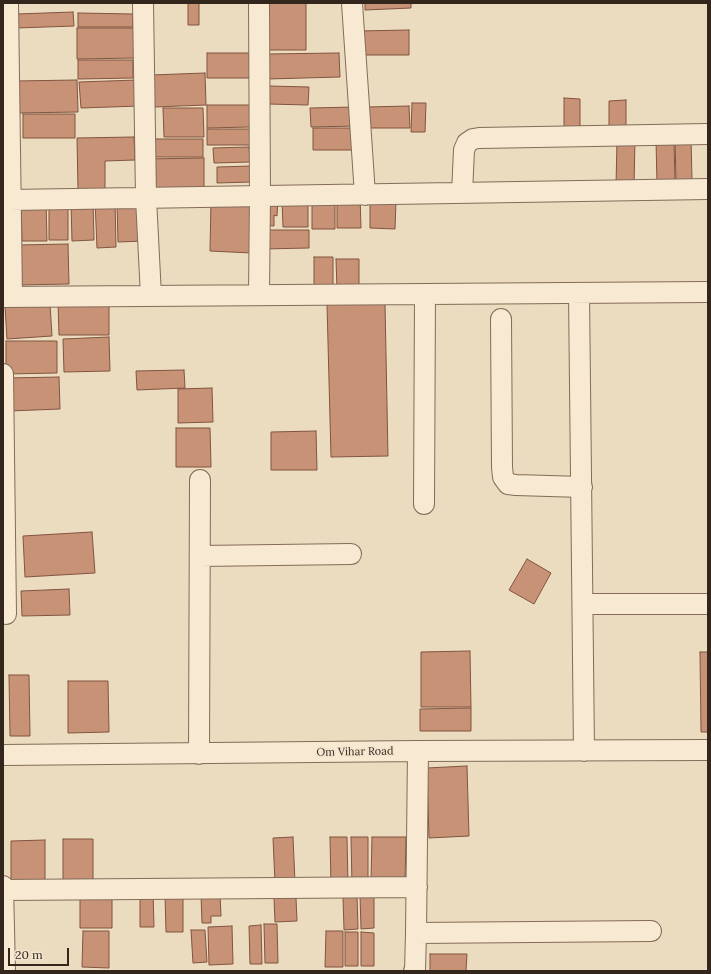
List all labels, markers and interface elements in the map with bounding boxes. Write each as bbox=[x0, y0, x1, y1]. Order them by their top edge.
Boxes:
street label: Om Vihar Road bbox=[316, 745, 394, 759]
scale bar bbox=[10, 940, 71, 966]
text: 20 m bbox=[15, 947, 43, 962]

